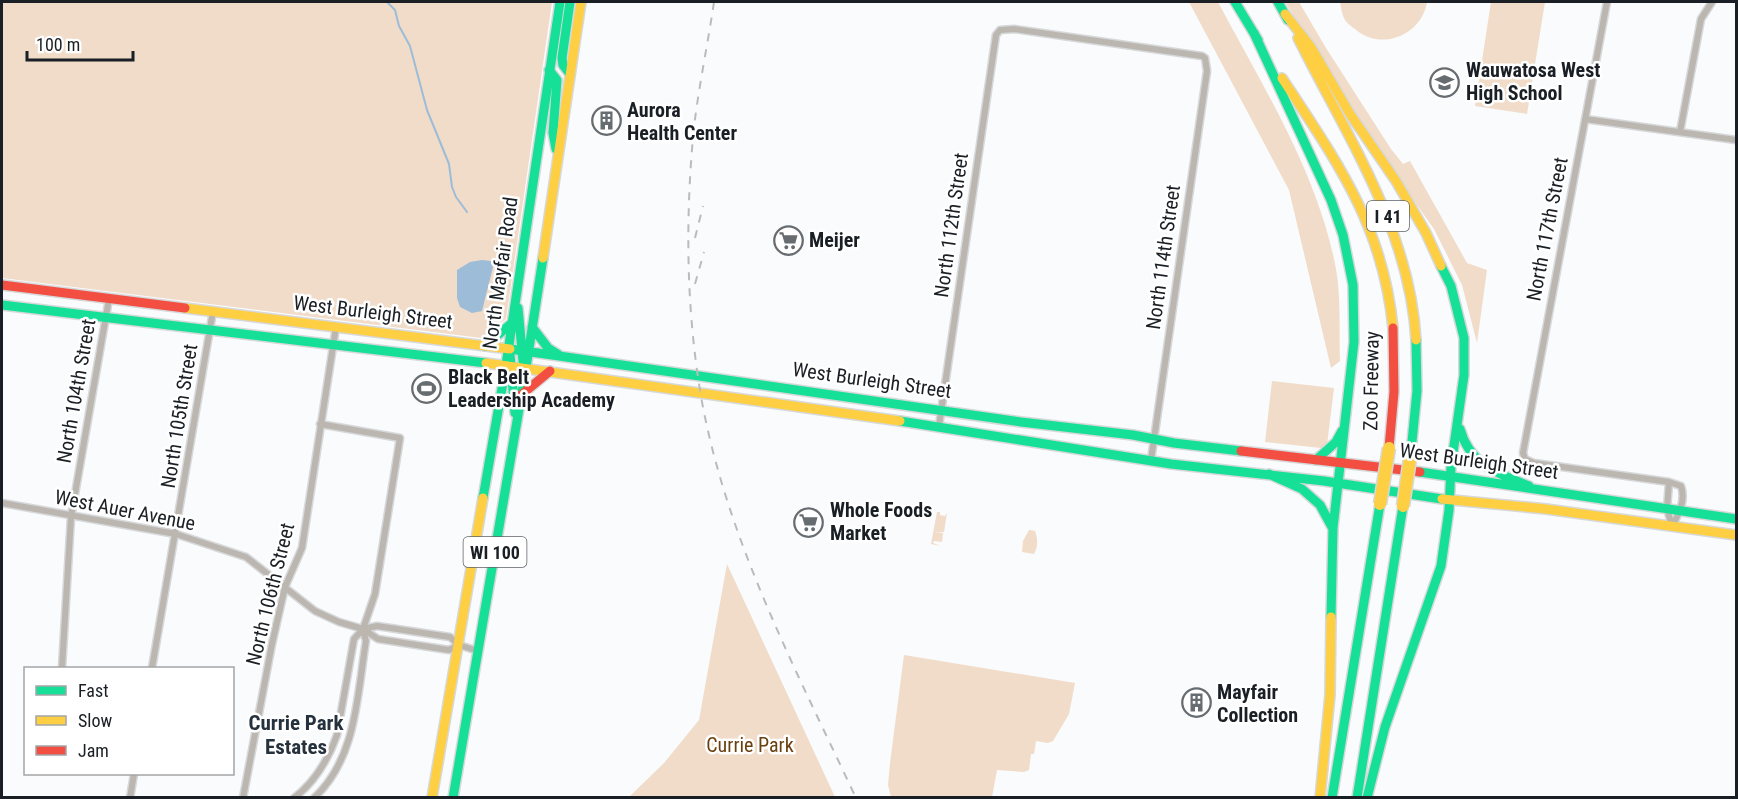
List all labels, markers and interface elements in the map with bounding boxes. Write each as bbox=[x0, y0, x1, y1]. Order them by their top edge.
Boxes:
scale bar bbox=[27, 24, 134, 62]
text: 100 m bbox=[36, 34, 80, 55]
place label: Wauwatosa West High School bbox=[1466, 58, 1600, 105]
school or university icon: Wauwatosa West High School bbox=[1429, 66, 1461, 98]
place label: Aurora Health Center bbox=[627, 98, 737, 145]
building icon: Aurora Health Center bbox=[590, 105, 622, 137]
street label: North 112th Street bbox=[929, 151, 973, 299]
street label: North 117th Street bbox=[1521, 155, 1573, 303]
street label: North 114th Street bbox=[1141, 183, 1185, 331]
street label: North Mayfair Road bbox=[477, 195, 523, 351]
road number: I 41 bbox=[1367, 201, 1409, 231]
supermarket icon: Meijer bbox=[772, 224, 804, 256]
place label: Meijer bbox=[809, 228, 860, 252]
street label: West Burleigh Street bbox=[292, 290, 454, 334]
street label: North 104th Street bbox=[52, 317, 100, 465]
street label: Zoo Freeway bbox=[1358, 331, 1384, 431]
street label: North 105th Street bbox=[156, 342, 202, 490]
street label: West Burleigh Street bbox=[791, 357, 953, 403]
place label: Black Belt Leadership Academy bbox=[448, 365, 615, 412]
sports icon: Black Belt Leadership Academy bbox=[411, 372, 443, 404]
street label: West Burleigh Street bbox=[1398, 438, 1560, 484]
street label: West Auer Avenue bbox=[53, 485, 197, 535]
place label: Whole Foods Market bbox=[830, 498, 932, 545]
supermarket icon: Whole Foods Market bbox=[793, 506, 825, 538]
street label: North 106th Street bbox=[241, 520, 299, 668]
road number: WI 100 bbox=[464, 537, 526, 567]
legend bbox=[24, 667, 234, 775]
text: Fast bbox=[78, 680, 109, 701]
place label: Mayfair Collection bbox=[1217, 680, 1298, 727]
building icon: Mayfair Collection bbox=[1180, 687, 1212, 719]
text: Slow bbox=[78, 710, 113, 731]
district label: Currie Park Estates bbox=[248, 711, 344, 759]
park label: Currie Park bbox=[706, 733, 794, 757]
text: Jam bbox=[78, 740, 109, 761]

